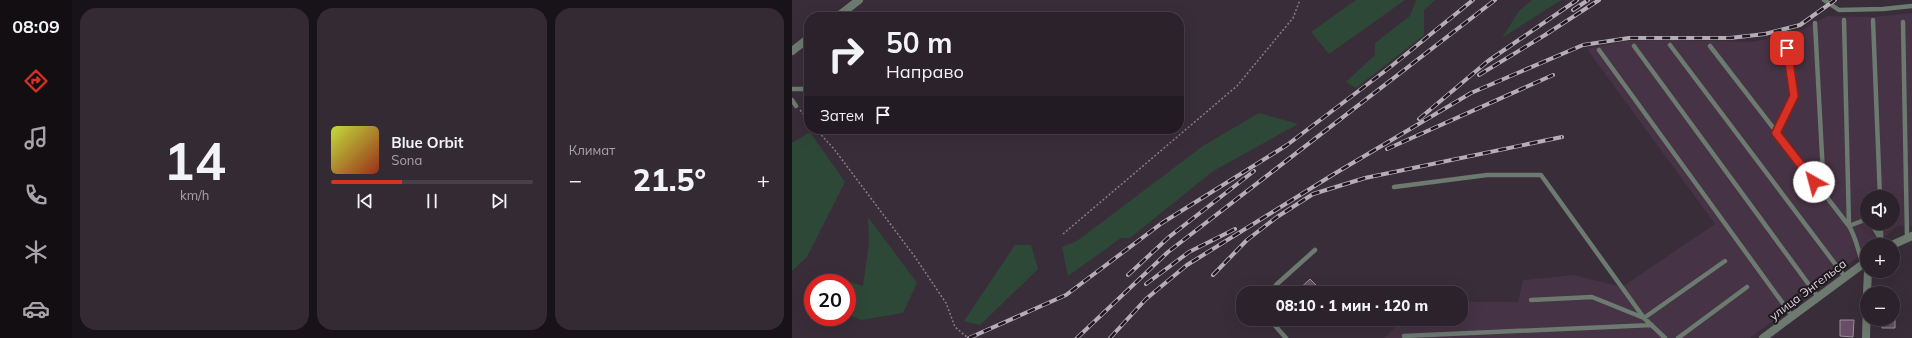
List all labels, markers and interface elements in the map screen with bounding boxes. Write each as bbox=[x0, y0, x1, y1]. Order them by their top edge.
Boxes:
text: 08:09 bbox=[12, 15, 60, 38]
text: 50 m bbox=[886, 25, 952, 60]
icon: right bbox=[820, 28, 872, 80]
pin bbox=[1770, 31, 1804, 65]
icon: arrive bbox=[1776, 37, 1798, 59]
text: Направо bbox=[886, 60, 964, 83]
icon: directions bbox=[22, 67, 50, 95]
icon: arrive bbox=[872, 104, 894, 126]
text: Затем bbox=[820, 106, 864, 125]
icon: music bbox=[22, 124, 50, 152]
text: 14 bbox=[163, 128, 226, 193]
text: Blue Orbit bbox=[391, 133, 463, 152]
text: Климат bbox=[569, 142, 615, 158]
text: Sona bbox=[391, 152, 422, 168]
text: 21.5° bbox=[633, 161, 706, 199]
position arrow bbox=[1793, 161, 1835, 203]
text: − bbox=[569, 166, 582, 194]
text: + bbox=[757, 166, 770, 194]
icon: phone bbox=[22, 181, 50, 209]
text: km/h bbox=[180, 187, 209, 203]
icon: previous bbox=[354, 190, 376, 212]
icon: pause bbox=[421, 190, 443, 212]
icon: next bbox=[488, 190, 510, 212]
map controls bbox=[1860, 190, 1900, 326]
button: sound bbox=[1860, 190, 1900, 230]
icon: climate bbox=[22, 238, 50, 266]
button: + bbox=[1860, 238, 1900, 278]
street label: улица Энгельса bbox=[1766, 256, 1849, 323]
speed limit sign: 20 bbox=[804, 274, 856, 326]
button: − bbox=[1860, 286, 1900, 326]
icon: car bbox=[22, 295, 50, 323]
text: 08:10 · 1 мин · 120 m bbox=[1276, 296, 1428, 315]

